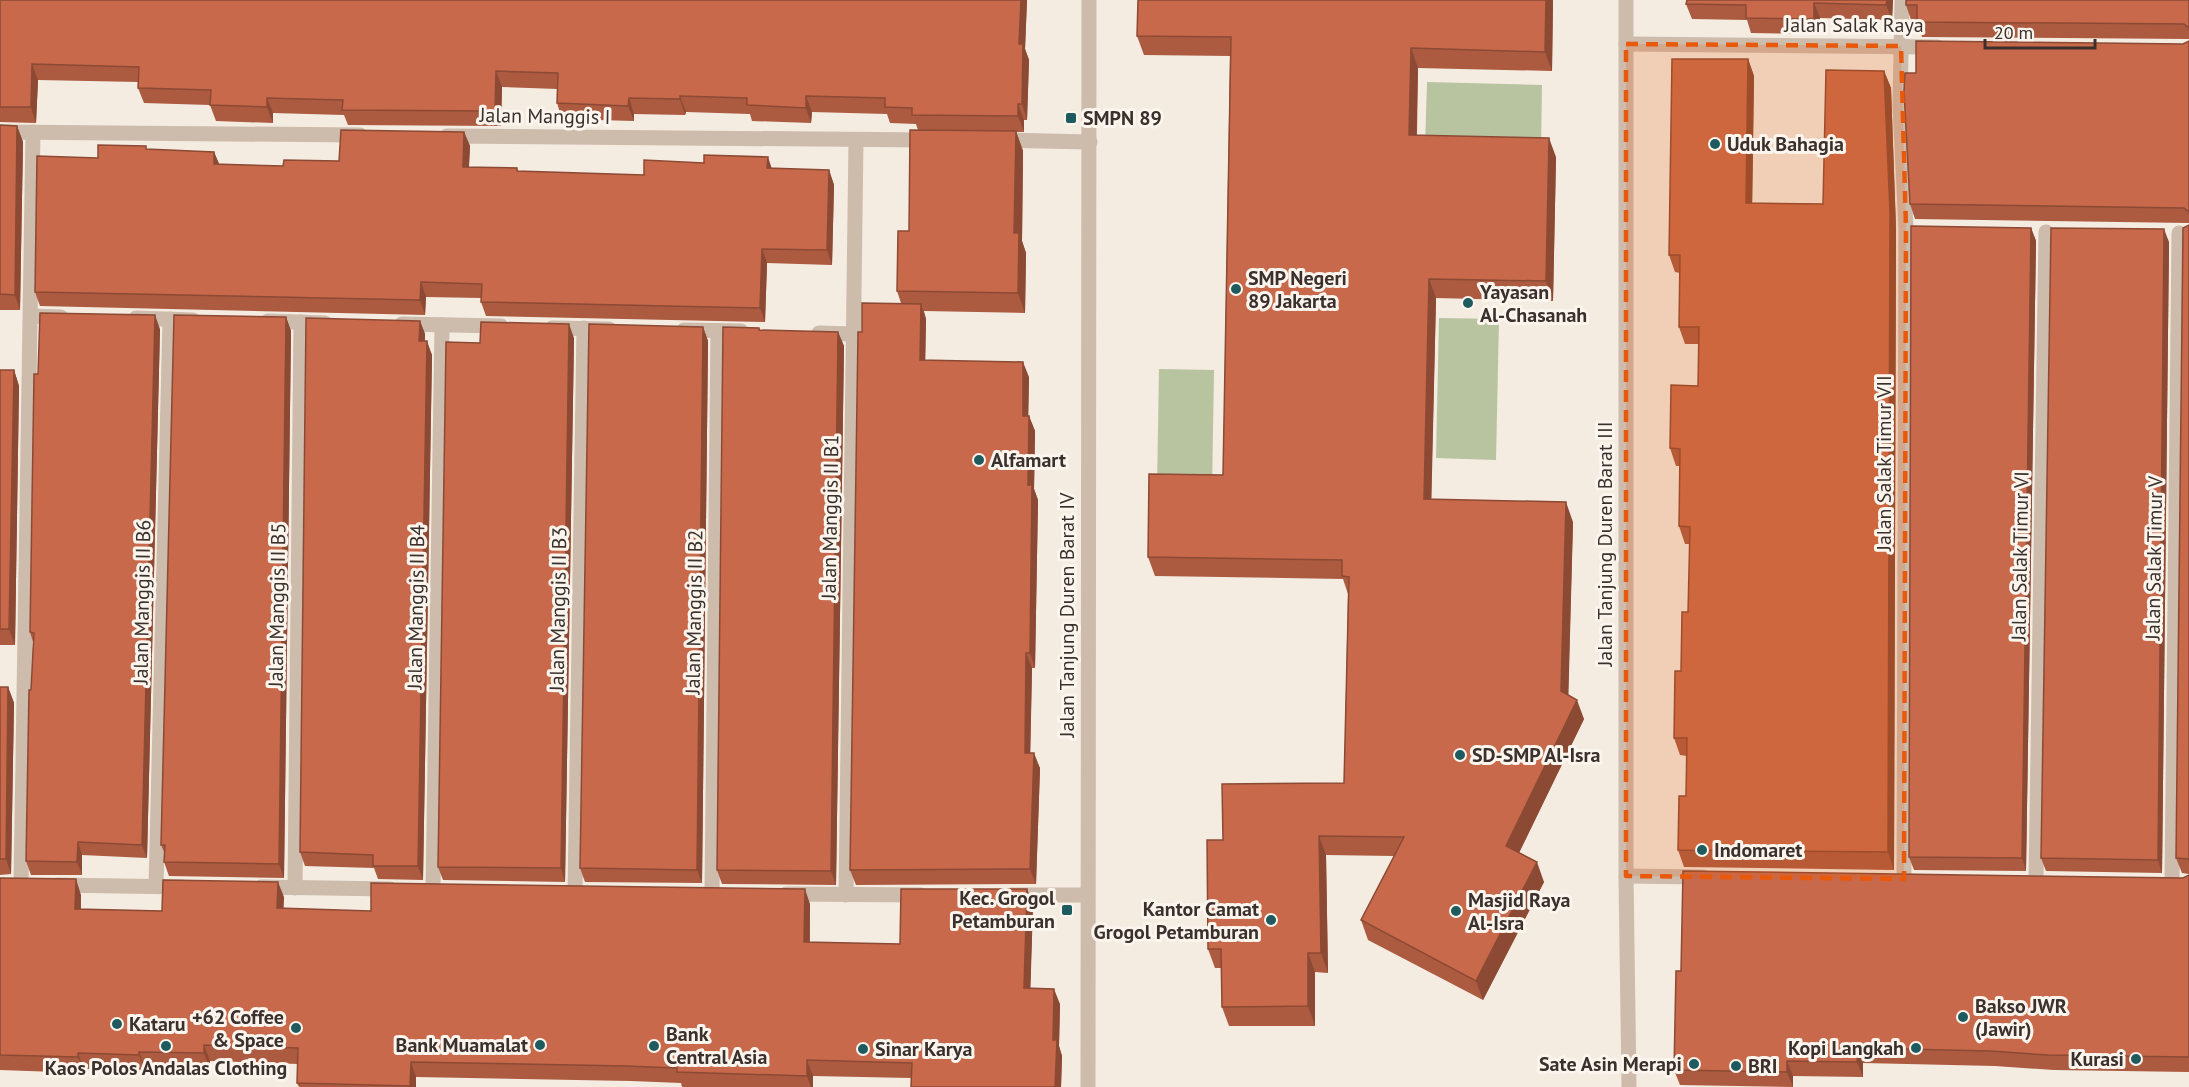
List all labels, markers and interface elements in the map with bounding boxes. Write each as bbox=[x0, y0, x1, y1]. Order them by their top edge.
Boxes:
street label: Jalan Salak Raya bbox=[1783, 12, 1924, 38]
scale bar bbox=[1985, 12, 2094, 50]
text: 20 m bbox=[1994, 21, 2033, 44]
street label: Jalan Manggis I bbox=[478, 102, 611, 130]
place label: SMPN 89 bbox=[1083, 105, 1162, 131]
marker: SMPN 89 bbox=[1064, 111, 1078, 125]
place label: Uduk Bahagia bbox=[1727, 131, 1844, 157]
marker: Uduk Bahagia bbox=[1708, 137, 1722, 151]
place label: SMP Negeri 89 Jakarta bbox=[1248, 265, 1347, 314]
place label: Yayasan Al-Chasanah bbox=[1479, 279, 1587, 328]
marker: SMP Negeri 89 Jakarta bbox=[1229, 282, 1243, 296]
marker: Yayasan Al-Chasanah bbox=[1461, 296, 1475, 310]
street label: Jalan Salak Timur VII bbox=[1871, 375, 1897, 552]
street label: Jalan Tanjung Duren Barat III bbox=[1592, 421, 1618, 668]
street label: Jalan Manggis II B1 bbox=[816, 434, 844, 601]
place label: Alfamart bbox=[991, 447, 1066, 473]
marker: Alfamart bbox=[972, 453, 986, 467]
street label: Jalan Salak Timur VI bbox=[2006, 471, 2034, 642]
street label: Jalan Salak Timur V bbox=[2140, 475, 2168, 641]
street label: Jalan Tanjung Duren Barat IV bbox=[1054, 492, 1080, 738]
street label: Jalan Manggis II B6 bbox=[128, 519, 156, 686]
street label: Jalan Manggis II B5 bbox=[263, 522, 291, 689]
street label: Jalan Manggis II B4 bbox=[402, 524, 430, 691]
street label: Jalan Manggis II B3 bbox=[544, 526, 572, 693]
street label: Jalan Manggis II B2 bbox=[680, 529, 708, 696]
place label: SD-SMP Al-Isra bbox=[1472, 742, 1601, 768]
marker: SD-SMP Al-Isra bbox=[1453, 748, 1467, 762]
place label: Indomaret bbox=[1714, 837, 1802, 863]
marker: Indomaret bbox=[1695, 843, 1709, 857]
place label: Kec. Grogol Petamburan bbox=[952, 885, 1055, 934]
place label: Masjid Raya Al-Isra bbox=[1468, 887, 1570, 936]
place label: Kantor Camat Grogol Petamburan bbox=[1093, 896, 1259, 945]
marker: Kec. Grogol Petamburan bbox=[1060, 903, 1074, 917]
marker: Masjid Raya Al-Isra bbox=[1449, 904, 1463, 918]
marker: Kantor Camat Grogol Petamburan bbox=[1264, 913, 1278, 927]
place label: Bakso JWR (Jawir) bbox=[1975, 993, 2067, 1042]
place label: +62 Coffee & Space bbox=[192, 1004, 284, 1053]
marker: Bakso JWR (Jawir) bbox=[1956, 1010, 1970, 1024]
place label: Kataru bbox=[129, 1011, 186, 1037]
marker: Kataru bbox=[110, 1017, 124, 1031]
marker: +62 Coffee & Space bbox=[289, 1021, 303, 1035]
place label: Bank Central Asia bbox=[666, 1021, 767, 1070]
place label: Bank Muamalat bbox=[396, 1032, 528, 1058]
place label: Kopi Langkah bbox=[1788, 1035, 1904, 1061]
place label: Sinar Karya bbox=[875, 1036, 972, 1062]
marker: Bank Muamalat bbox=[533, 1038, 547, 1052]
marker: Kaos Polos Andalas Clothing bbox=[159, 1039, 173, 1053]
marker: Bank Central Asia bbox=[647, 1039, 661, 1053]
marker: Kopi Langkah bbox=[1909, 1041, 1923, 1055]
marker: Sinar Karya bbox=[856, 1042, 870, 1056]
place label: Kurasi bbox=[2070, 1046, 2124, 1072]
place label: Sate Asin Merapi bbox=[1539, 1051, 1682, 1077]
marker: Kurasi bbox=[2129, 1052, 2143, 1066]
place label: BRI bbox=[1748, 1053, 1778, 1079]
place label: Kaos Polos Andalas Clothing bbox=[45, 1055, 287, 1081]
marker: Sate Asin Merapi bbox=[1687, 1057, 1701, 1071]
marker: BRI bbox=[1729, 1059, 1743, 1073]

